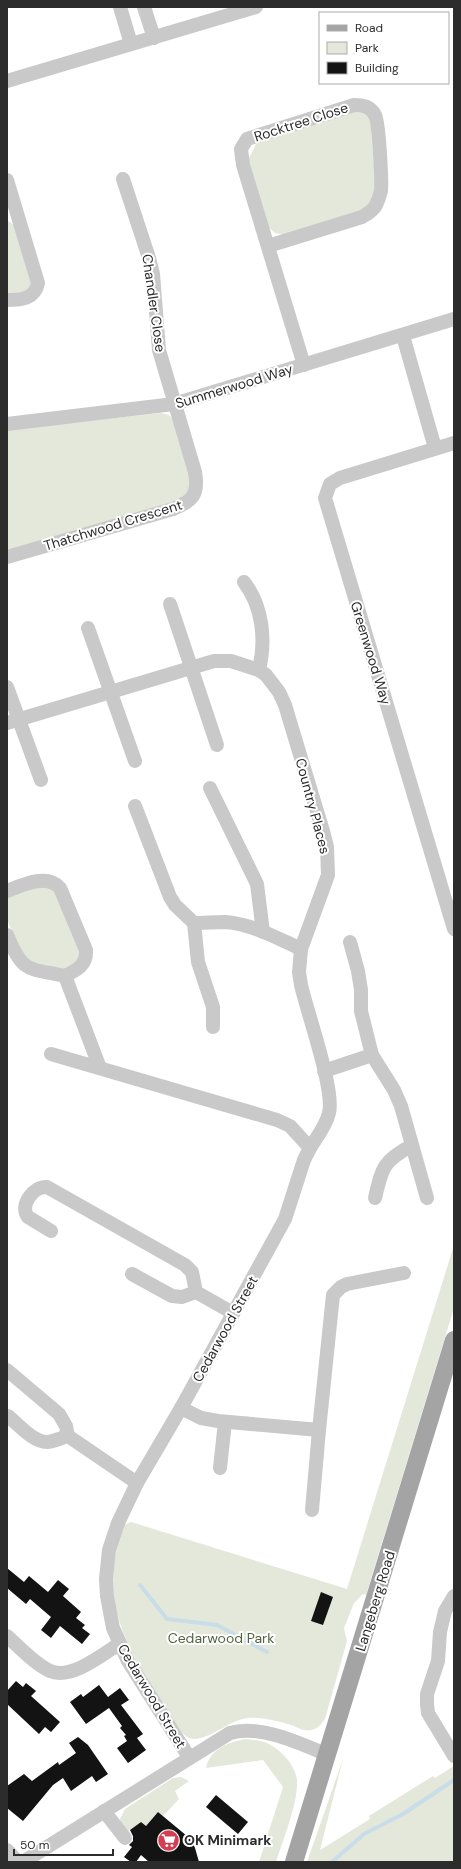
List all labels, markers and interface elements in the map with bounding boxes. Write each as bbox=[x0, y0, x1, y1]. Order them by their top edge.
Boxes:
legend bbox=[319, 12, 449, 84]
text: Road bbox=[355, 20, 383, 36]
text: Park bbox=[355, 40, 379, 56]
text: Building bbox=[355, 60, 399, 76]
street label: Rocktree Close bbox=[252, 98, 350, 146]
street label: Chandler Close bbox=[138, 253, 170, 353]
street label: Summerwood Way bbox=[173, 360, 295, 412]
street label: Thatchwood Crescent bbox=[42, 495, 184, 555]
street label: Greenwood Way bbox=[347, 599, 395, 707]
street label: Country Places bbox=[292, 756, 334, 856]
street label: Cedarwood Street bbox=[188, 1273, 262, 1385]
street label: Langeberg Road bbox=[351, 1548, 399, 1654]
park label: Cedarwood Park bbox=[168, 1629, 274, 1647]
street label: Cedarwood Street bbox=[114, 1640, 190, 1752]
supermarket icon: OK Minimark bbox=[155, 1827, 181, 1853]
scale bar bbox=[14, 1831, 113, 1857]
place label: OK Minimark bbox=[184, 1831, 271, 1849]
text: 50 m bbox=[20, 1837, 49, 1853]

